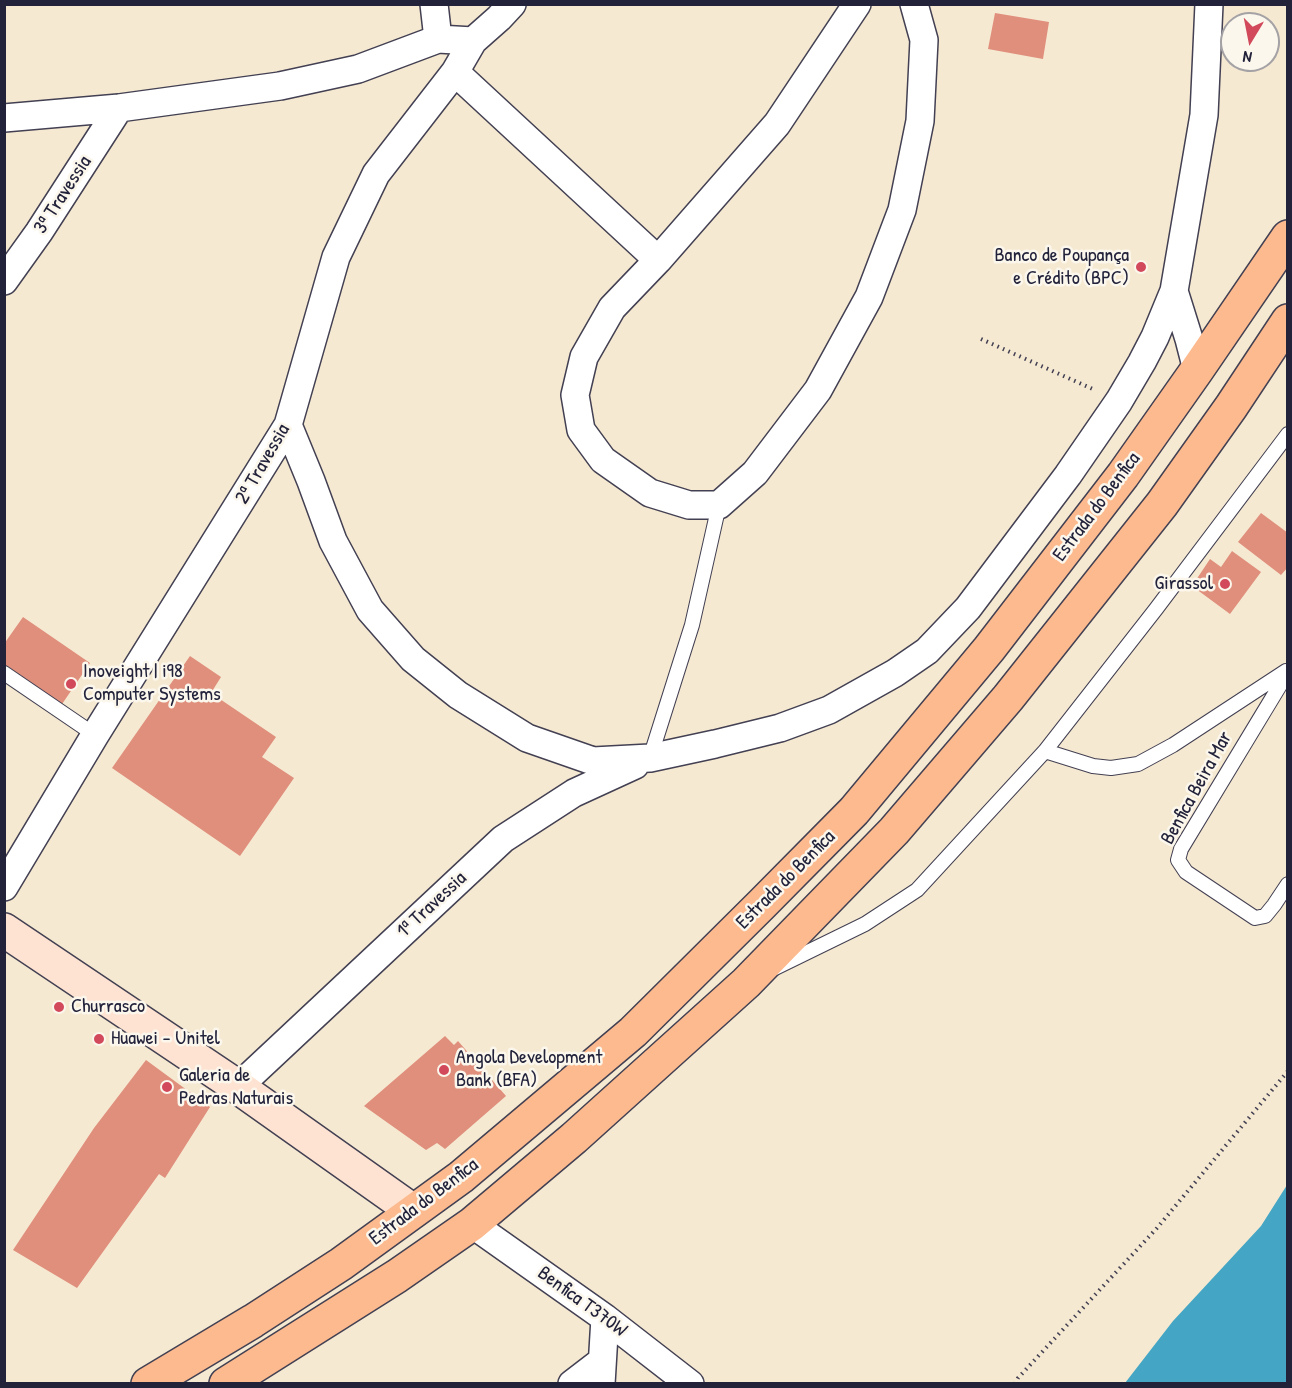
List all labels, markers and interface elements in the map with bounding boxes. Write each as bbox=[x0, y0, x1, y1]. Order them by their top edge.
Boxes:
north arrow bbox=[1220, 12, 1280, 72]
text: N bbox=[1241, 46, 1253, 69]
street label: 3ª Travessia bbox=[29, 152, 97, 238]
place label: Banco de Poupança e Crédito (BPC) bbox=[994, 244, 1129, 291]
marker: Banco de Poupança e Crédito (BPC) bbox=[1134, 260, 1148, 274]
street label: 2ª Travessia bbox=[231, 420, 295, 508]
street label: Estrada do Benfica bbox=[1048, 448, 1146, 566]
place label: Girassol bbox=[1155, 572, 1213, 596]
marker: Girassol bbox=[1218, 577, 1232, 591]
place label: Inoveight | i98 Computer Systems bbox=[83, 660, 221, 707]
marker: Inoveight | i98 Computer Systems bbox=[64, 677, 78, 691]
street label: Benfica Beira Mar bbox=[1156, 727, 1238, 849]
street label: Estrada do Benfica bbox=[731, 825, 841, 935]
street label: 1ª Travessia bbox=[392, 867, 472, 943]
place label: Churrasco bbox=[71, 995, 145, 1019]
marker: Churrasco bbox=[52, 1000, 66, 1014]
place label: Huawei - Unitel bbox=[111, 1027, 220, 1051]
marker: Huawei - Unitel bbox=[92, 1032, 106, 1046]
place label: Angola Development Bank (BFA) bbox=[456, 1046, 602, 1093]
marker: Angola Development Bank (BFA) bbox=[437, 1063, 451, 1077]
place label: Galeria de Pedras Naturais bbox=[179, 1064, 293, 1111]
marker: Galeria de Pedras Naturais bbox=[160, 1080, 174, 1094]
street label: Estrada do Benfica bbox=[365, 1153, 483, 1251]
street label: Benfica T370W bbox=[533, 1261, 631, 1343]

